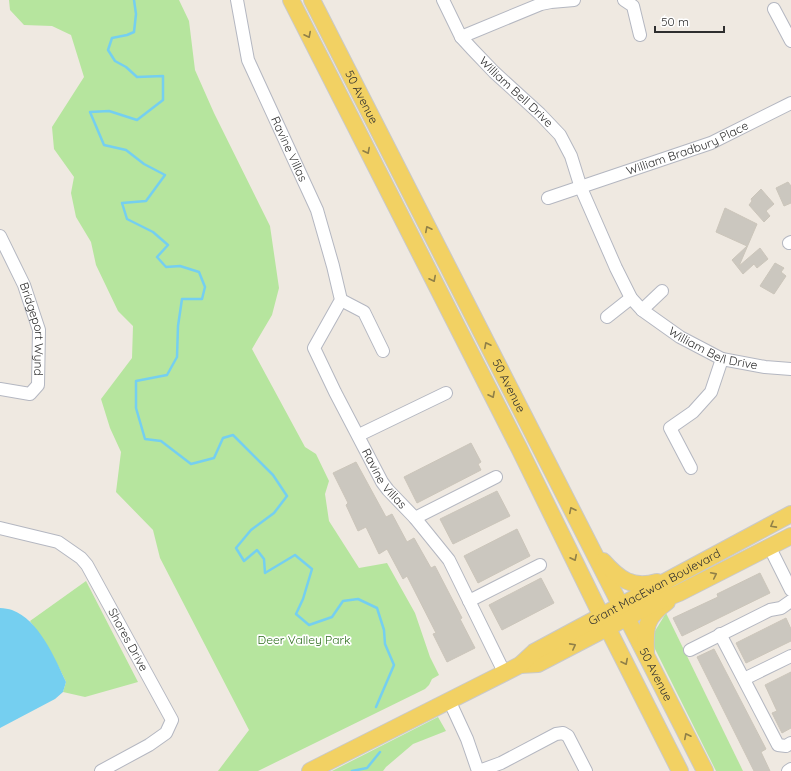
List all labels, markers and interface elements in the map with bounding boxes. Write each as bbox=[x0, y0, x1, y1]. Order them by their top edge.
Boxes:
scale bar bbox=[655, 8, 724, 34]
text: 50 m bbox=[661, 14, 689, 29]
one-way arrow bbox=[303, 31, 311, 38]
street label: William Bell Drive bbox=[476, 53, 557, 130]
street label: 50 Avenue bbox=[342, 68, 382, 126]
street label: Ravine Villas bbox=[268, 114, 311, 184]
street label: William Bradbury Place bbox=[624, 117, 751, 178]
one-way arrow bbox=[362, 146, 370, 154]
one-way arrow bbox=[425, 226, 433, 233]
one-way arrow bbox=[428, 275, 436, 282]
street label: Bridgeport Wynd bbox=[17, 280, 47, 376]
street label: William Bell Drive bbox=[666, 323, 759, 373]
one-way arrow bbox=[484, 341, 492, 349]
street label: 50 Avenue bbox=[489, 356, 529, 415]
one-way arrow bbox=[487, 390, 495, 398]
street label: Ravine Villas bbox=[359, 446, 410, 512]
one-way arrow bbox=[569, 507, 577, 514]
one-way arrow bbox=[769, 520, 777, 527]
street label: Grant MacEwan Boulevard bbox=[586, 545, 723, 628]
one-way arrow bbox=[569, 554, 576, 562]
one-way arrow bbox=[710, 572, 718, 580]
street label: Shores Drive bbox=[105, 605, 152, 674]
park label: Deer Valley Park bbox=[258, 632, 350, 647]
one-way arrow bbox=[568, 643, 576, 651]
street label: 50 Avenue bbox=[636, 645, 676, 704]
one-way arrow bbox=[620, 658, 628, 666]
one-way arrow bbox=[684, 733, 692, 741]

